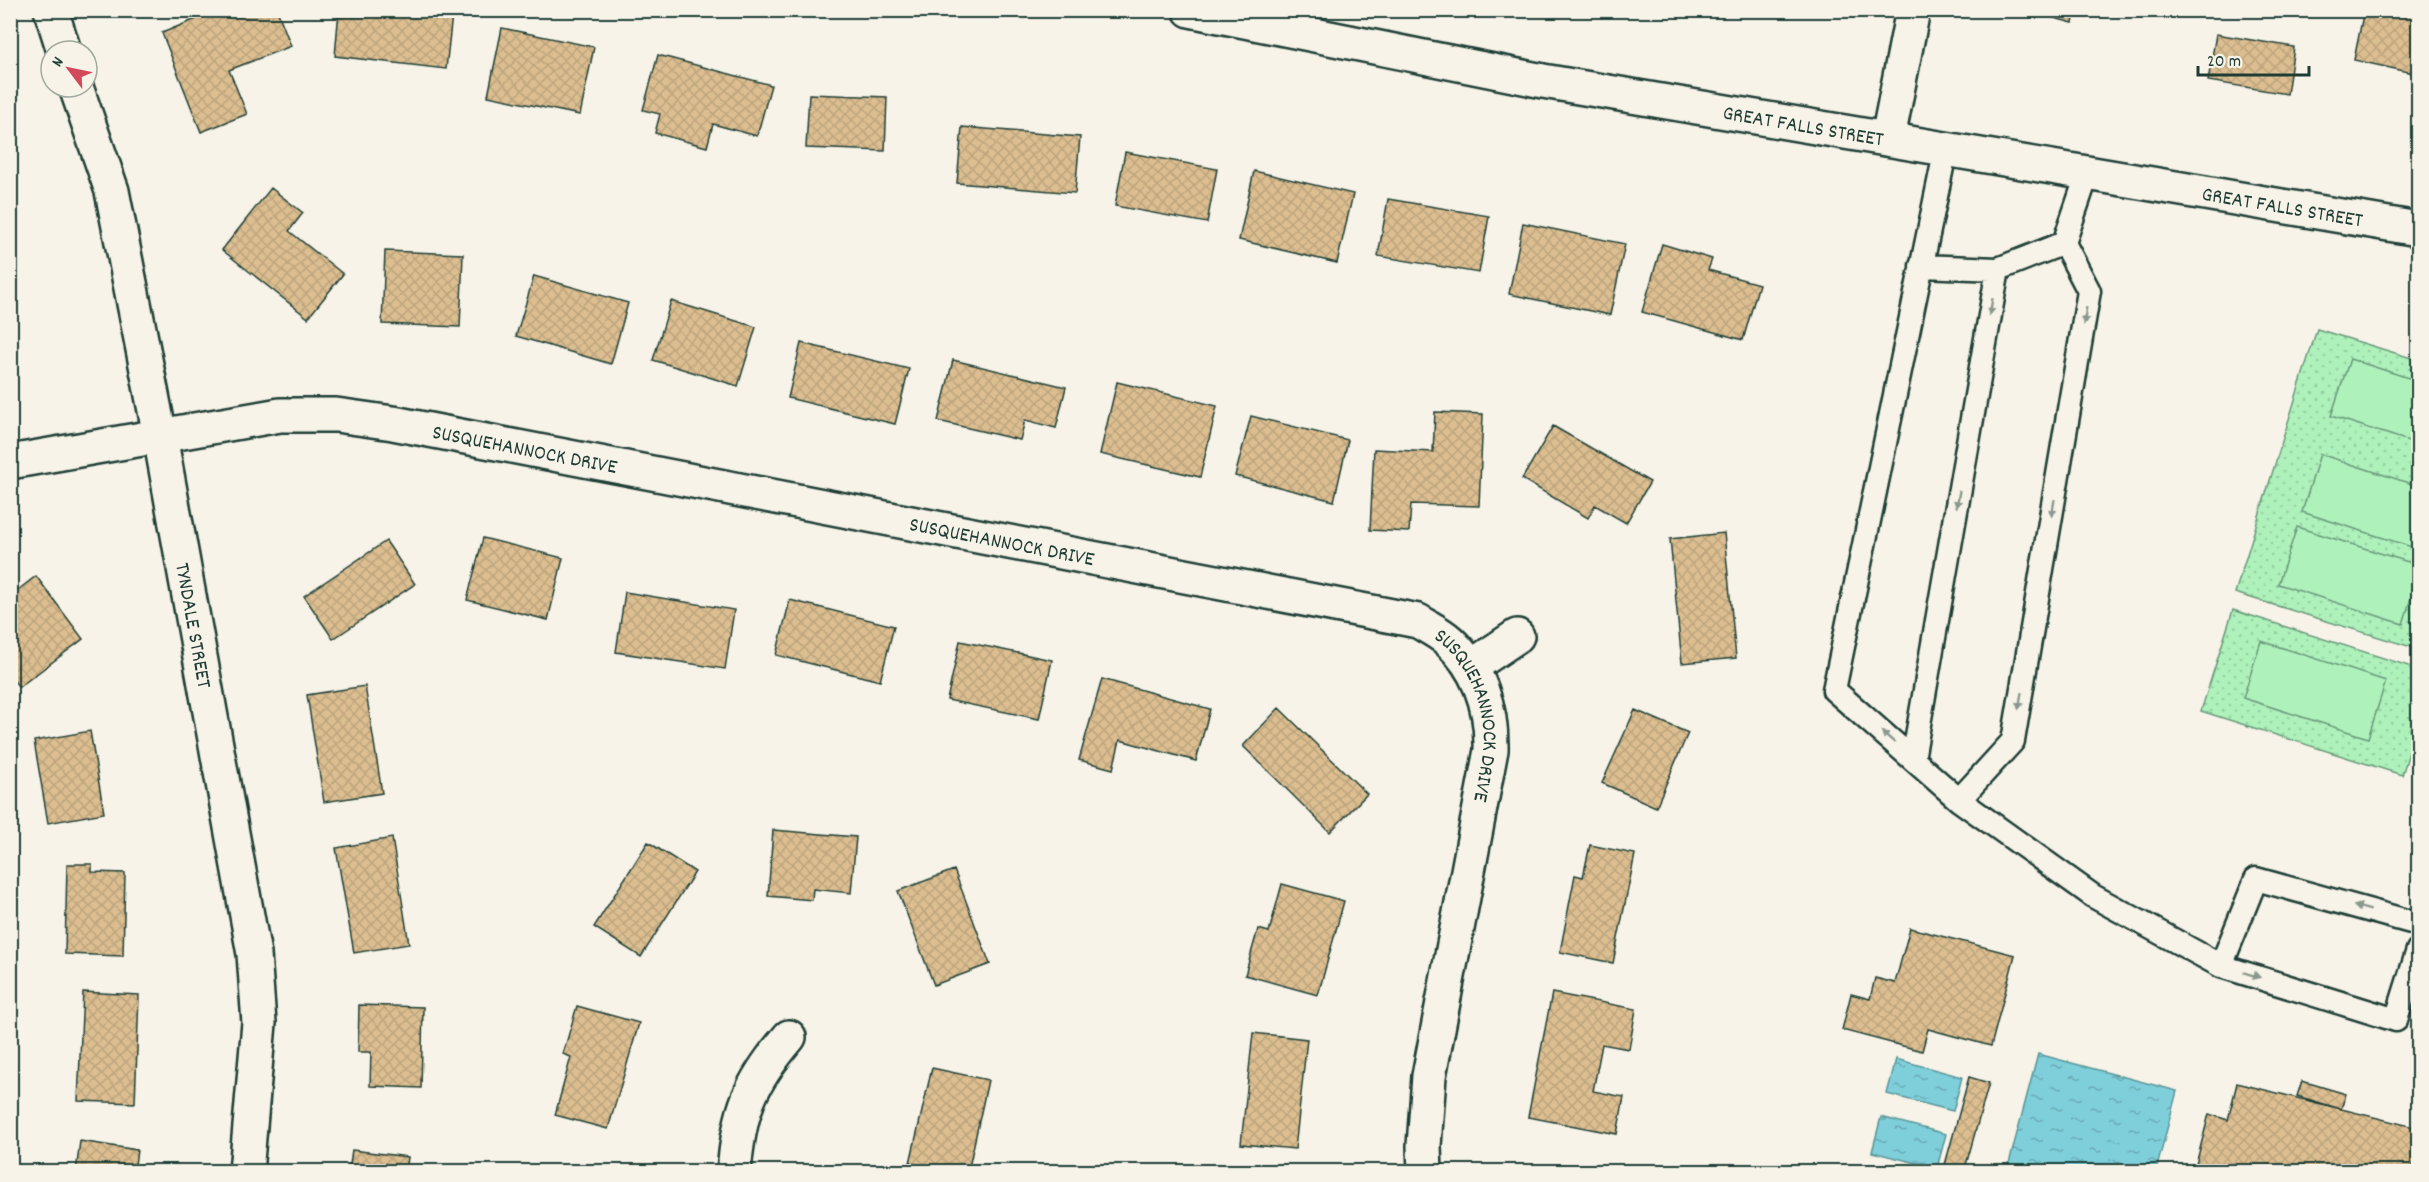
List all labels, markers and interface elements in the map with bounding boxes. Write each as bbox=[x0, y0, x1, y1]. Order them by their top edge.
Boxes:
north arrow bbox=[39, 39, 99, 99]
scale bar bbox=[2198, 39, 2309, 77]
text: 20 m bbox=[2207, 50, 2241, 75]
text: N bbox=[47, 53, 70, 72]
street label: GREAT FALLS STREET bbox=[1720, 100, 1886, 156]
street label: GREAT FALLS STREET bbox=[2199, 181, 2365, 237]
one-way arrow bbox=[1987, 298, 1996, 317]
one-way arrow bbox=[2080, 307, 2089, 326]
street label: SUSQUEHANNOCK DRIVE bbox=[429, 419, 620, 484]
one-way arrow bbox=[1953, 490, 1962, 509]
one-way arrow bbox=[2048, 499, 2057, 518]
street label: SUSQUEHANNOCK DRIVE bbox=[907, 511, 1097, 576]
street label: TYNDALE STREET bbox=[165, 561, 218, 692]
street label: SUSQUEHANNOCK DRIVE bbox=[1427, 623, 1503, 805]
one-way arrow bbox=[2015, 691, 2024, 710]
one-way arrow bbox=[1881, 731, 1896, 744]
one-way arrow bbox=[2353, 903, 2371, 912]
one-way arrow bbox=[2243, 971, 2261, 981]

